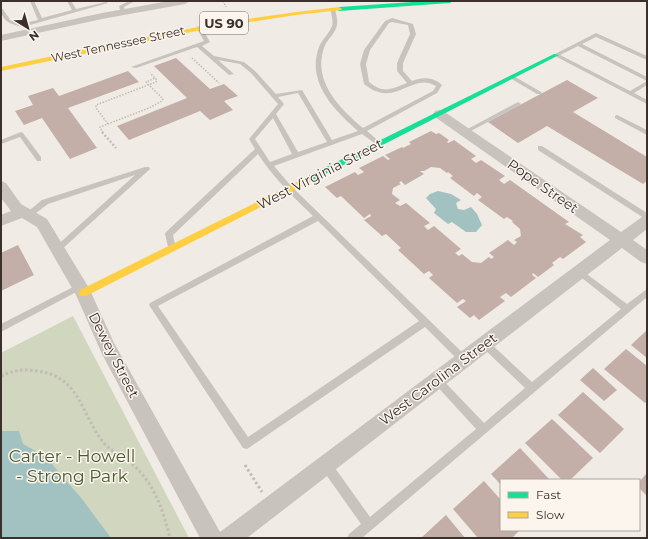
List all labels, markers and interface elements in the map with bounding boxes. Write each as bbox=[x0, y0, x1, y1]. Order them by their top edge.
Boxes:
north arrow bbox=[8, 8, 48, 48]
road number: US 90 bbox=[200, 12, 248, 34]
street label: West Tennessee Street bbox=[50, 22, 186, 66]
text: N bbox=[26, 28, 42, 44]
street label: West Virginia Street bbox=[254, 134, 386, 214]
street label: Pope Street bbox=[504, 155, 582, 217]
street label: Dewey Street bbox=[85, 309, 143, 401]
street label: West Carolina Street bbox=[375, 329, 501, 429]
park label: Carter - Howell - Strong Park bbox=[9, 446, 135, 486]
legend bbox=[500, 479, 640, 531]
text: Fast bbox=[536, 487, 561, 502]
text: Slow bbox=[536, 507, 565, 522]

